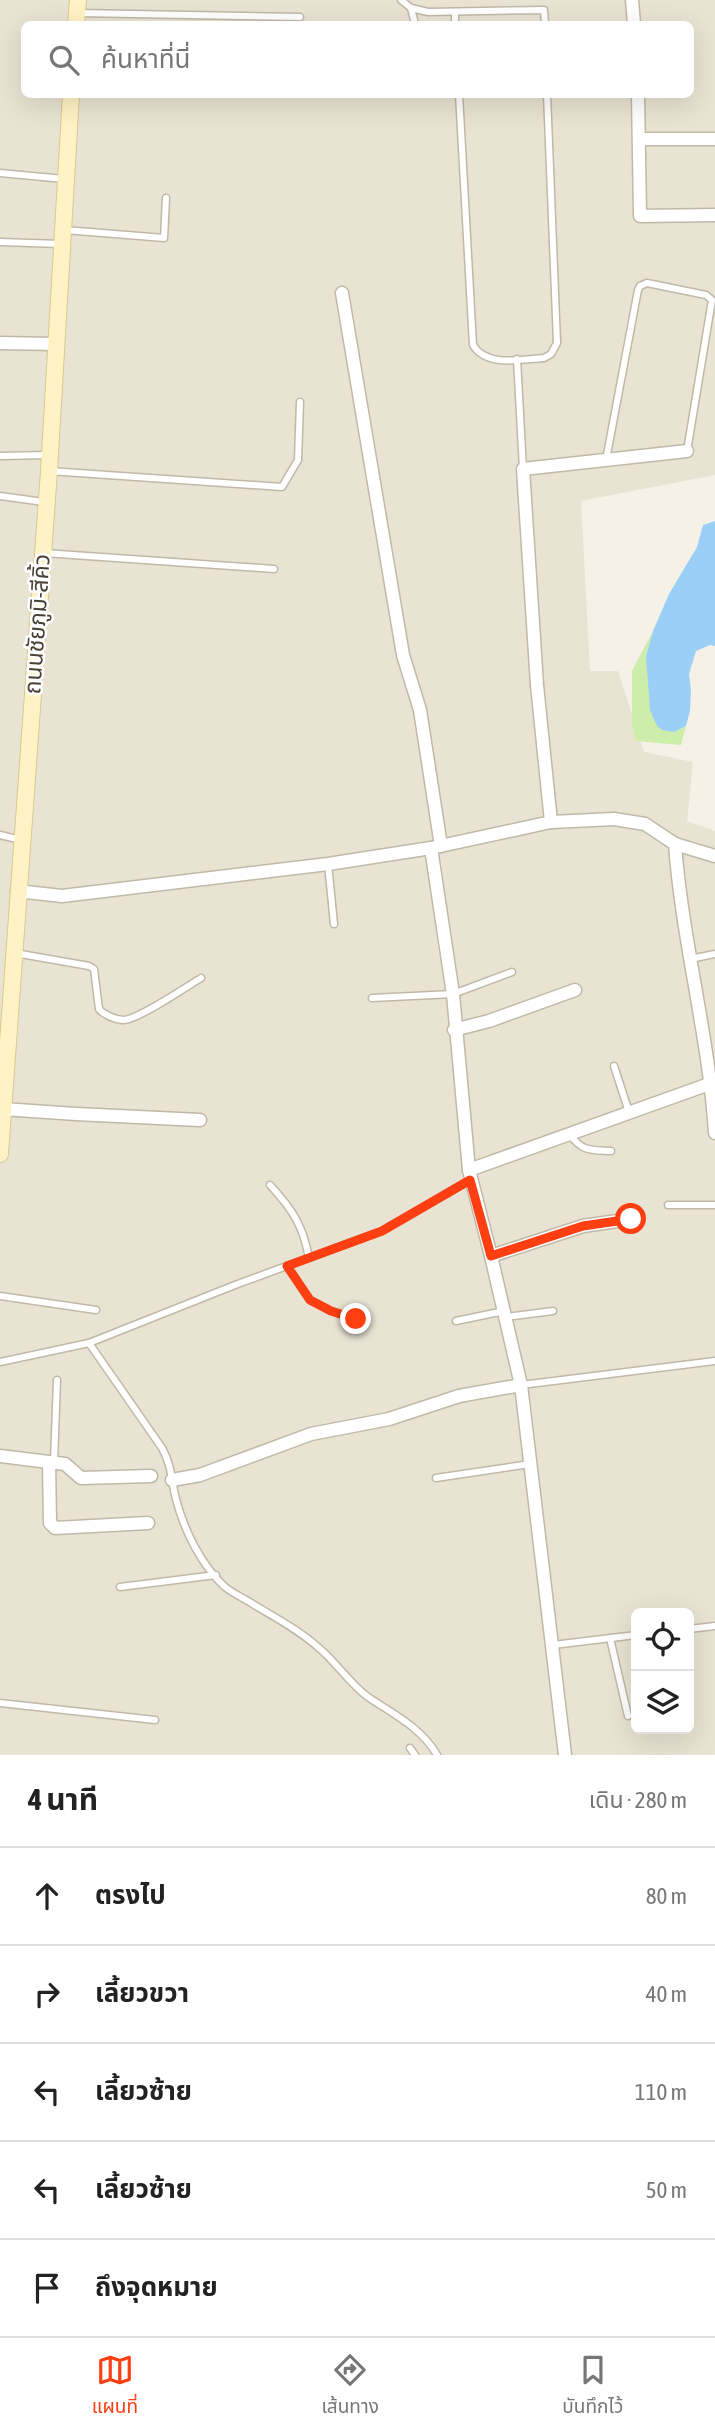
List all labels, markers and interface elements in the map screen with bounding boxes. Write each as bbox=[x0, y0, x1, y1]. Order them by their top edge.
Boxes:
search box bbox=[21, 21, 694, 98]
icon: search bbox=[45, 41, 83, 79]
text: ค้นหาที่นี่ bbox=[101, 44, 191, 74]
street label: ถนนชัยภูมิ-สีคิ้ว bbox=[17, 553, 57, 695]
route start bbox=[615, 1203, 646, 1234]
route end bbox=[340, 1303, 371, 1334]
map controls bbox=[631, 1608, 694, 1734]
button: locate bbox=[631, 1608, 694, 1671]
button: layers bbox=[631, 1671, 694, 1734]
text: 4 นาที bbox=[28, 1782, 98, 1816]
text: เดิน · 280 m bbox=[589, 1787, 687, 1813]
icon: ahead bbox=[28, 1877, 66, 1915]
text: ตรงไป bbox=[95, 1880, 166, 1910]
text: 80 m bbox=[646, 1883, 687, 1909]
icon: right bbox=[28, 1975, 66, 2013]
text: เลี้ยวขวา bbox=[95, 1978, 189, 2008]
text: 40 m bbox=[646, 1981, 687, 2007]
icon: left bbox=[28, 2073, 66, 2111]
text: เลี้ยวซ้าย bbox=[95, 2076, 192, 2106]
text: 110 m bbox=[635, 2079, 687, 2105]
icon: left bbox=[28, 2171, 66, 2209]
text: เลี้ยวซ้าย bbox=[95, 2174, 192, 2204]
text: 50 m bbox=[646, 2177, 687, 2203]
icon: arrive bbox=[28, 2269, 66, 2307]
text: ถึงจุดหมาย bbox=[95, 2272, 218, 2302]
tab: แผนที่ bbox=[92, 2351, 138, 2422]
tab: เส้นทาง bbox=[321, 2351, 379, 2422]
tab: บันทึกไว้ bbox=[562, 2351, 623, 2422]

